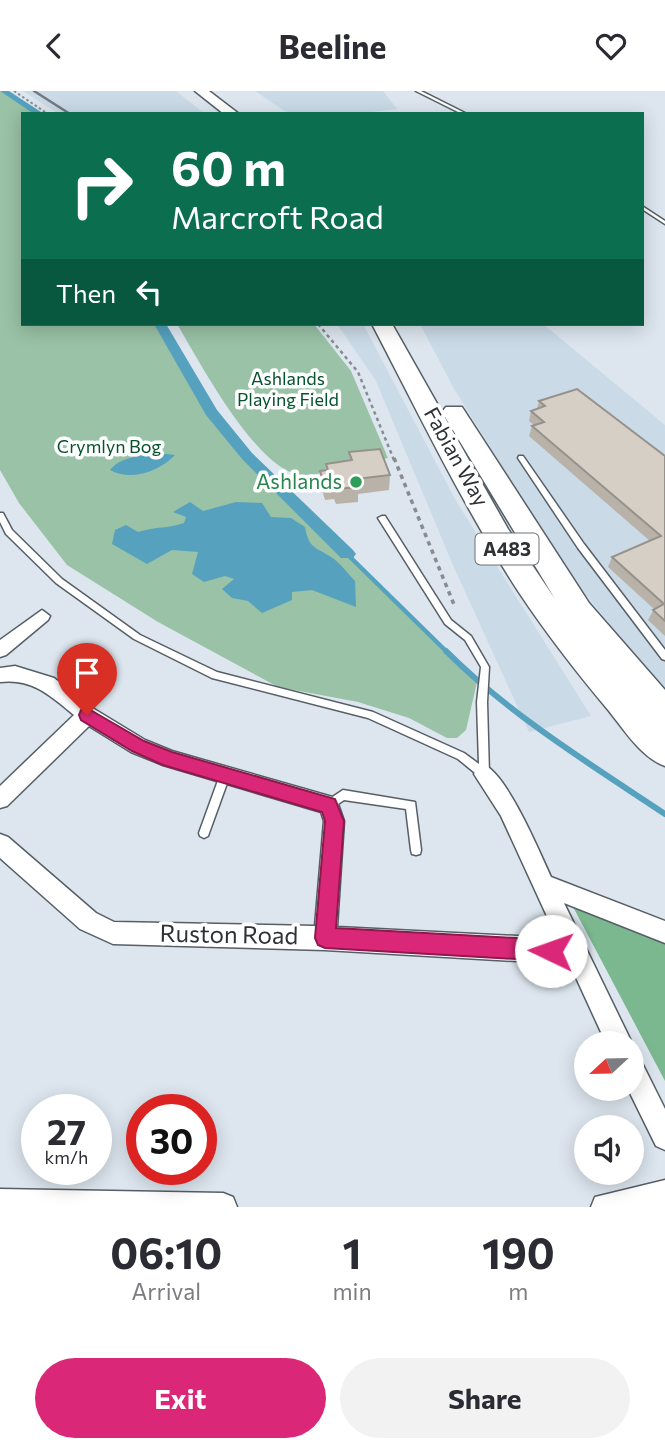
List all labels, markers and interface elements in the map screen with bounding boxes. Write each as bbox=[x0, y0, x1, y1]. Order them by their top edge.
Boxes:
text: Beeline bbox=[279, 26, 386, 66]
icon: back bbox=[35, 27, 73, 65]
icon: heart bbox=[592, 27, 630, 65]
text: 60 m bbox=[171, 136, 286, 196]
icon: right bbox=[56, 140, 147, 231]
text: Marcroft Road bbox=[171, 196, 384, 236]
icon: left bbox=[130, 273, 168, 311]
text: Then bbox=[56, 277, 116, 308]
park label: Ashlands Playing Field bbox=[237, 367, 339, 410]
street label: Fabian Way bbox=[420, 402, 495, 510]
park label: Crymlyn Bog bbox=[57, 435, 161, 457]
place label: Ashlands bbox=[256, 468, 342, 493]
marker: Ashlands bbox=[348, 474, 364, 490]
road number: A483 bbox=[476, 533, 538, 565]
pin bbox=[57, 643, 117, 715]
icon: arrive bbox=[68, 654, 106, 692]
position arrow bbox=[514, 914, 588, 988]
street label: Ruston Road bbox=[159, 918, 299, 949]
north arrow bbox=[574, 1031, 644, 1101]
map controls bbox=[574, 1031, 644, 1185]
speed limit sign: 30 bbox=[126, 1094, 217, 1185]
text: 27 bbox=[47, 1109, 86, 1152]
button: sound bbox=[574, 1115, 644, 1185]
text: km/h bbox=[45, 1146, 88, 1168]
text: 06:10 bbox=[110, 1226, 222, 1278]
text: 1 bbox=[343, 1226, 362, 1278]
text: 190 bbox=[482, 1226, 555, 1278]
text: Arrival bbox=[131, 1277, 201, 1305]
text: min bbox=[332, 1277, 372, 1305]
text: m bbox=[508, 1277, 528, 1305]
button: Exit bbox=[35, 1358, 326, 1438]
button: Share bbox=[340, 1358, 630, 1438]

